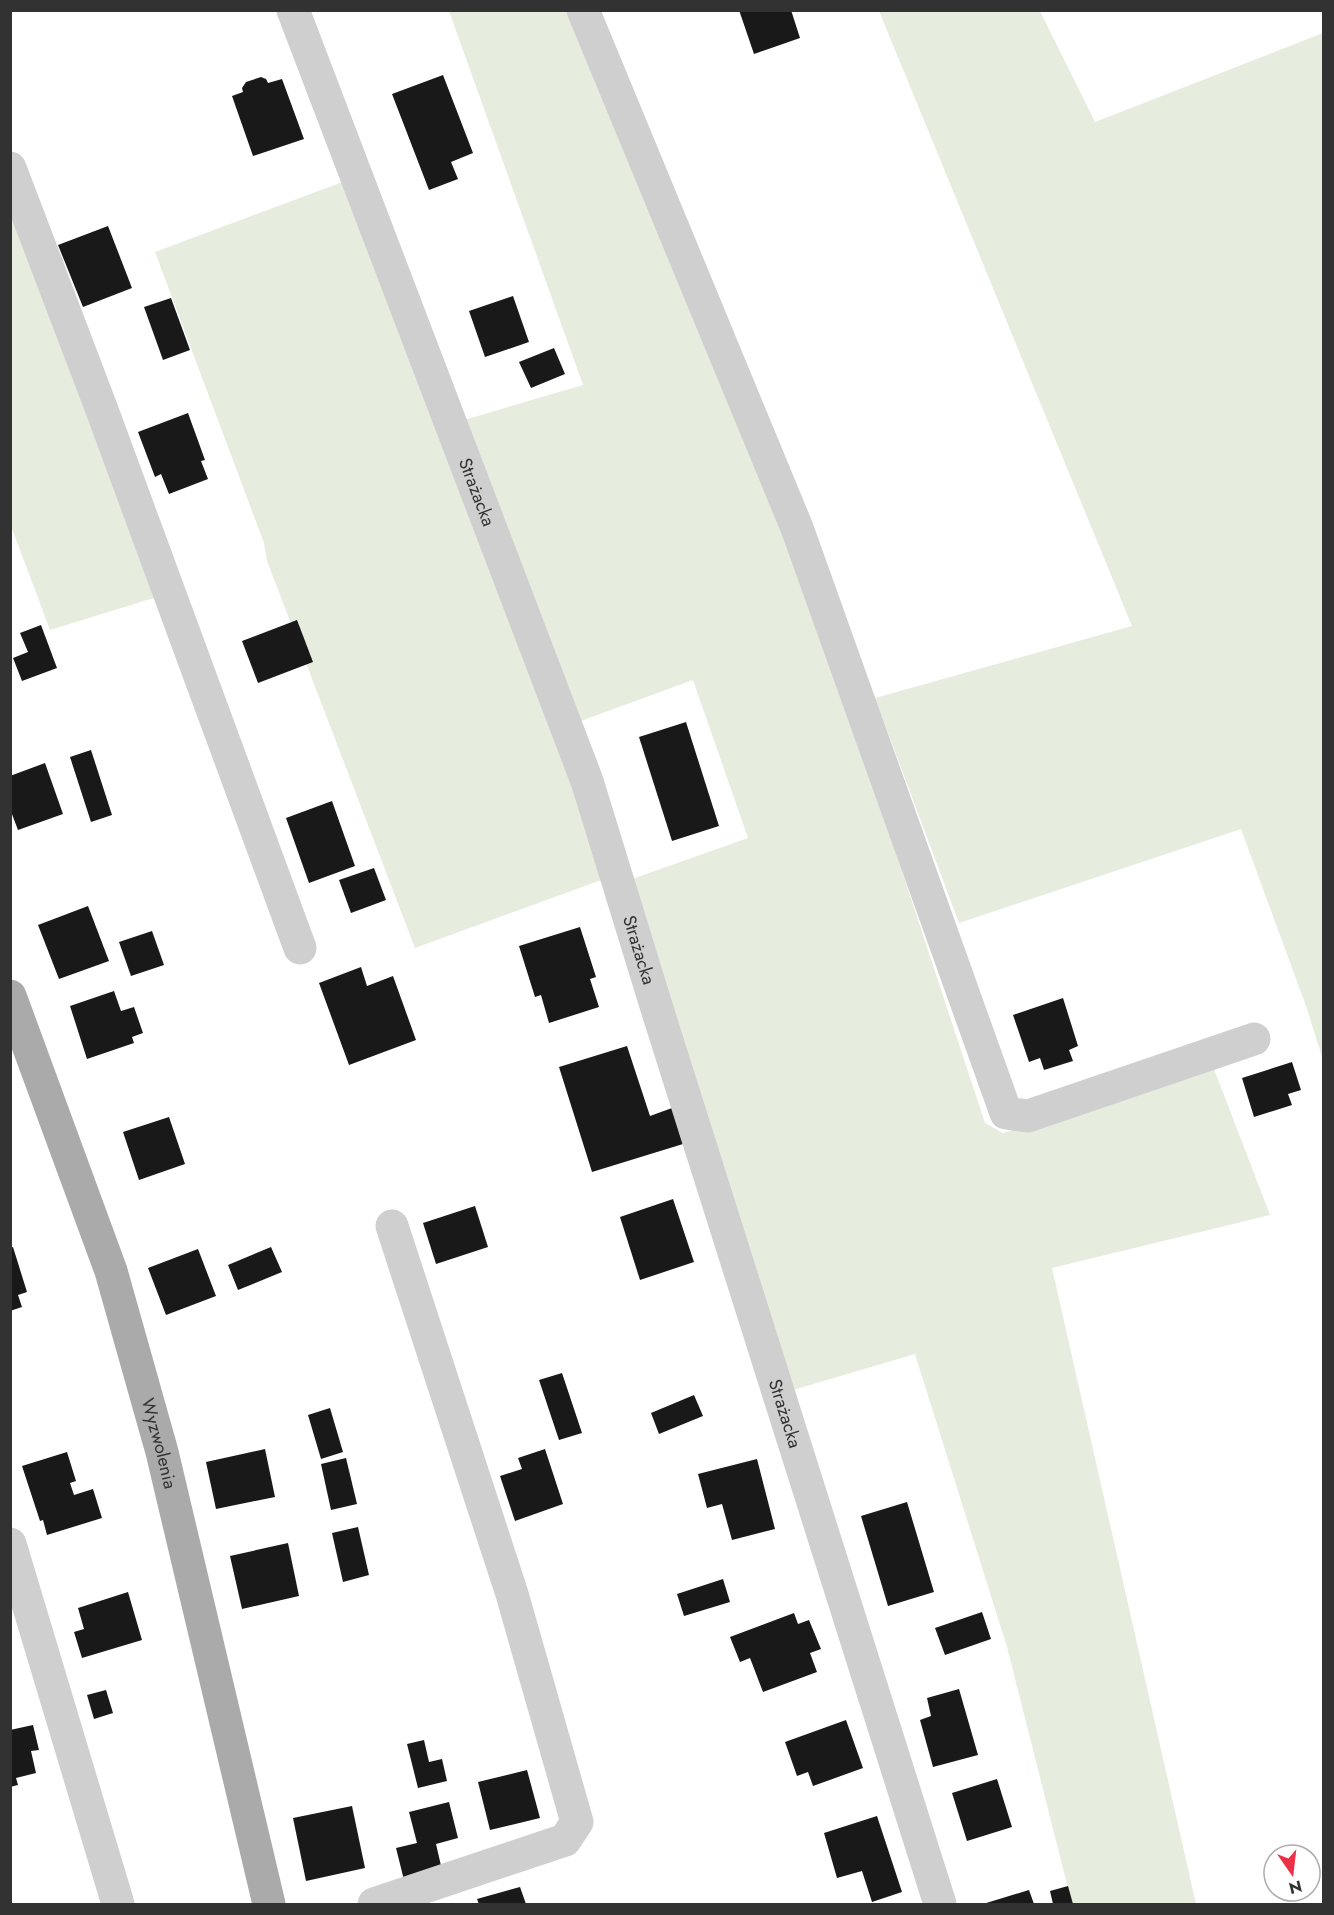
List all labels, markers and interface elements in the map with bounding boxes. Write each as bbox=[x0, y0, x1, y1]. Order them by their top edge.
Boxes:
street label: Strażacka bbox=[452, 454, 502, 530]
street label: Strażacka bbox=[616, 912, 662, 988]
street label: Strażacka bbox=[762, 1376, 808, 1451]
street label: Wyzwolenia bbox=[134, 1395, 183, 1491]
north arrow bbox=[1262, 1843, 1322, 1903]
text: N bbox=[1287, 1874, 1304, 1900]

